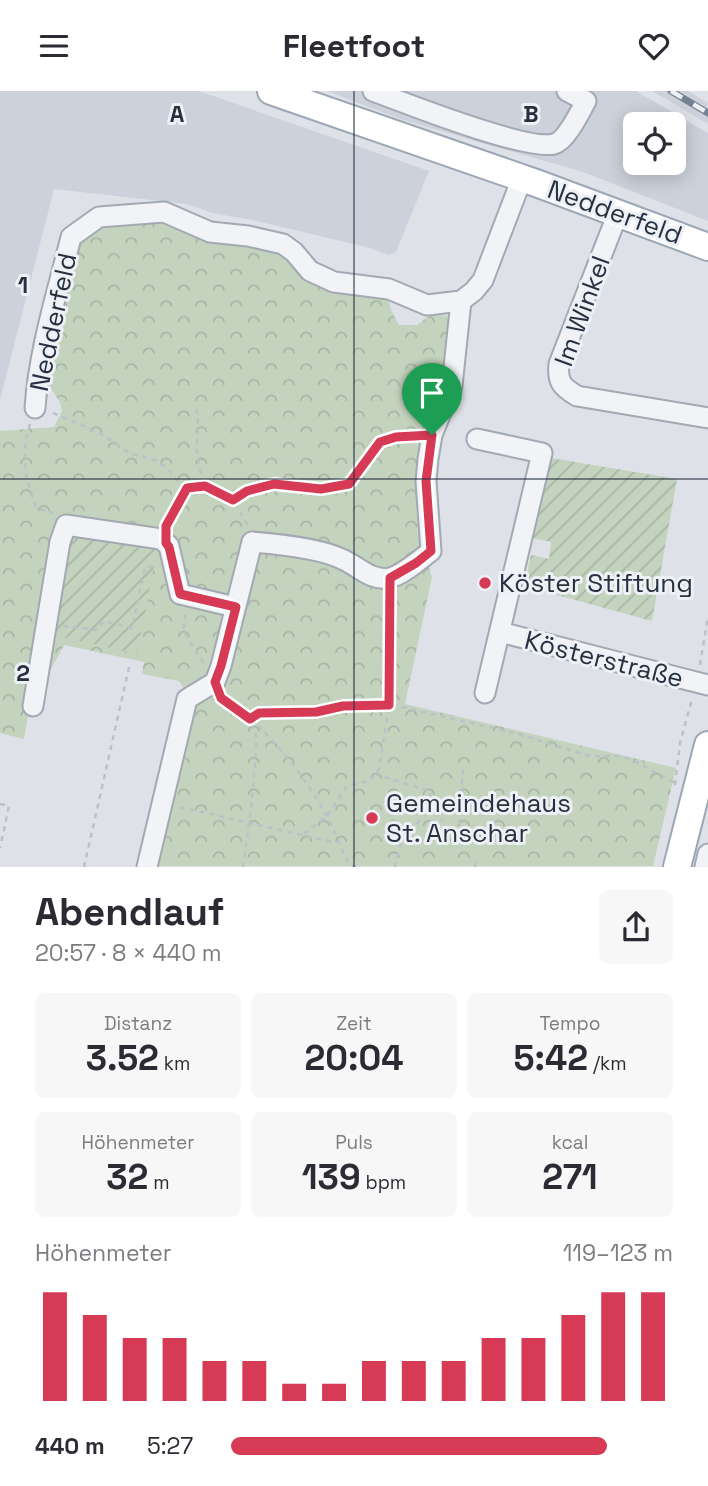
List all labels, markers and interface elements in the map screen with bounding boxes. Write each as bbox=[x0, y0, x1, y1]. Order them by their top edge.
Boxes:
text: Fleetfoot bbox=[283, 26, 425, 66]
icon: menu bbox=[35, 27, 73, 65]
icon: heart bbox=[635, 27, 673, 65]
text: A bbox=[170, 99, 185, 129]
text: B bbox=[523, 99, 539, 129]
map controls bbox=[623, 112, 686, 175]
button: locate bbox=[623, 112, 686, 175]
street label: Nedderfeld bbox=[543, 172, 687, 252]
street label: Nedderfeld bbox=[22, 250, 84, 394]
street label: Im Winkel bbox=[546, 251, 618, 371]
text: 1 bbox=[18, 270, 28, 300]
pin bbox=[402, 363, 462, 435]
icon: arrive bbox=[413, 374, 451, 412]
place label: Köster Stiftung bbox=[499, 566, 693, 600]
marker: Köster Stiftung bbox=[477, 575, 493, 591]
street label: Kösterstraße bbox=[521, 623, 687, 695]
text: 2 bbox=[16, 658, 30, 688]
place label: Gemeindehaus St. Anschar bbox=[386, 786, 571, 850]
marker: Gemeindehaus St. Anschar bbox=[364, 810, 380, 826]
text: Abendlauf bbox=[35, 888, 224, 936]
button: share bbox=[599, 890, 673, 964]
text: 20:57 · 8 × 440 m bbox=[35, 938, 222, 968]
text: Distanz bbox=[104, 1011, 172, 1036]
text: Zeit bbox=[336, 1011, 372, 1036]
text: Tempo bbox=[540, 1011, 600, 1036]
text: 3.52 bbox=[86, 1036, 159, 1080]
text: 20:04 bbox=[305, 1036, 403, 1080]
text: 5:42 bbox=[514, 1036, 588, 1080]
text: km bbox=[159, 1051, 190, 1076]
text: /km bbox=[588, 1051, 626, 1076]
text: Höhenmeter bbox=[82, 1130, 194, 1155]
text: Puls bbox=[335, 1130, 373, 1155]
text: kcal bbox=[552, 1130, 588, 1155]
text: 32 bbox=[106, 1155, 148, 1199]
text: 139 bbox=[302, 1155, 361, 1199]
text: 271 bbox=[542, 1155, 598, 1199]
text: m bbox=[148, 1170, 170, 1195]
text: bpm bbox=[361, 1170, 406, 1195]
text: Höhenmeter bbox=[35, 1238, 172, 1268]
text: 119–123 m bbox=[563, 1238, 673, 1268]
text: 440 m bbox=[35, 1431, 105, 1461]
text: 5:27 bbox=[147, 1431, 193, 1461]

